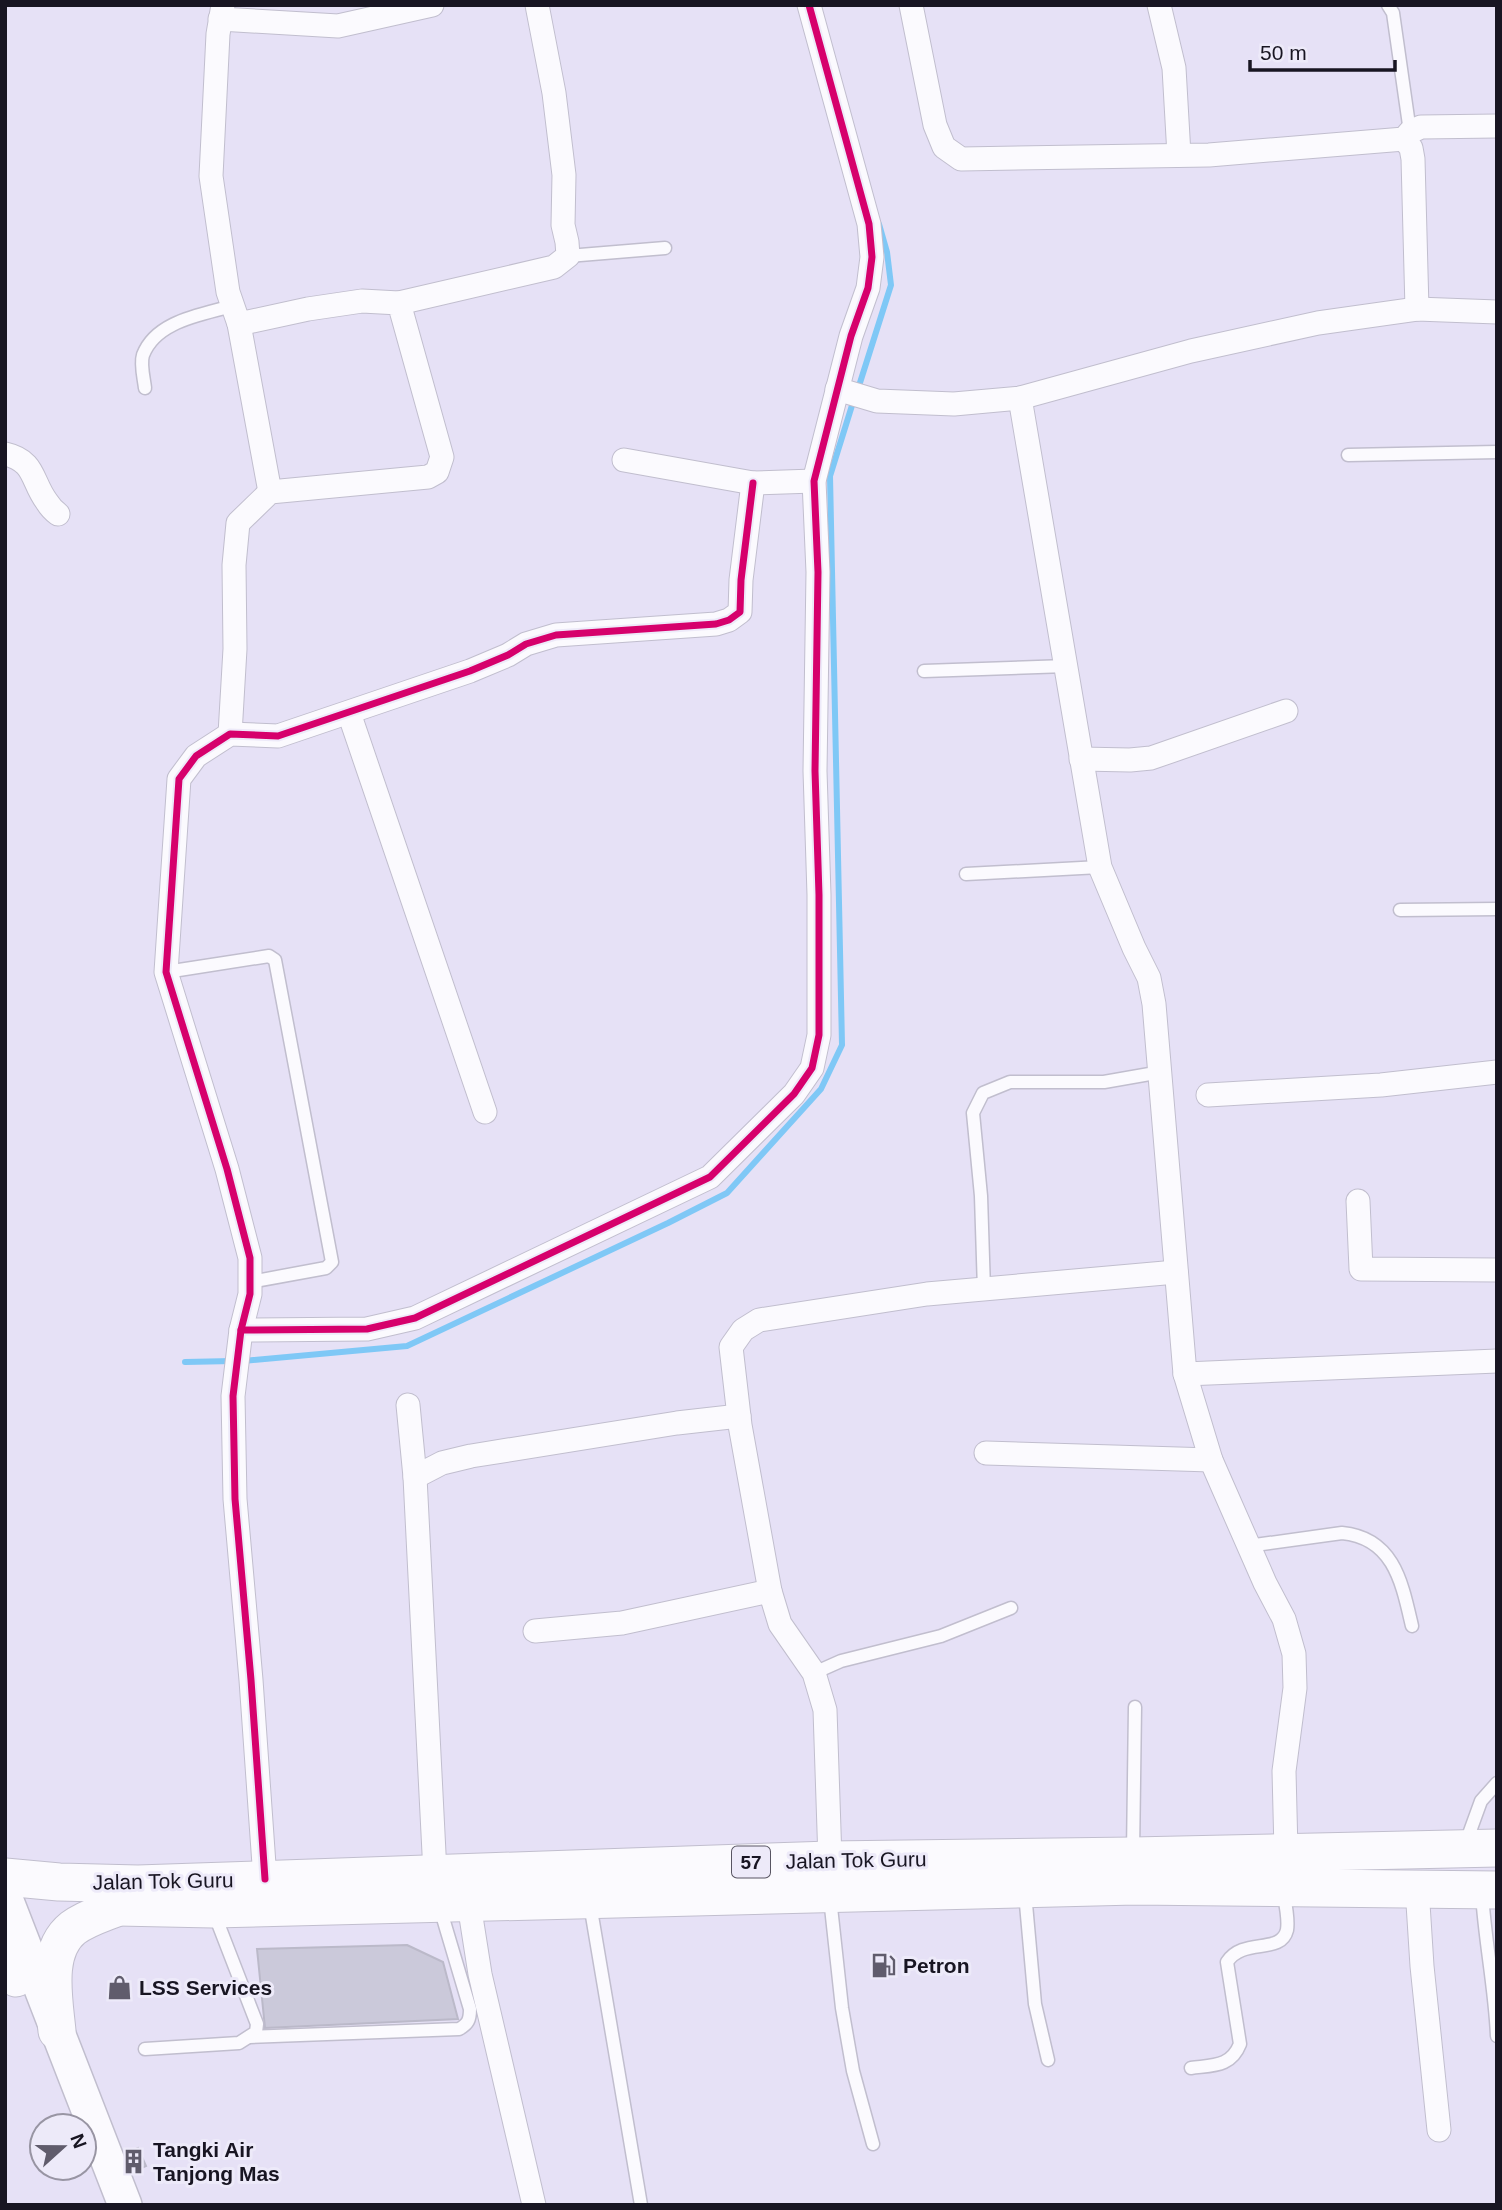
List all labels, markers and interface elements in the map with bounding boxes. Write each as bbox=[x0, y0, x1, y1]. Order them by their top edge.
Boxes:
scale bar bbox=[1250, 28, 1395, 72]
text: 50 m bbox=[1260, 41, 1307, 64]
road number: 57 bbox=[732, 1846, 770, 1878]
street label: Jalan Tok Guru bbox=[785, 1847, 927, 1873]
street label: Jalan Tok Guru bbox=[92, 1868, 234, 1894]
fuel station icon: Petron bbox=[869, 1951, 897, 1979]
place label: Petron bbox=[903, 1954, 970, 1977]
shop icon: LSS Services bbox=[105, 1973, 133, 2001]
place label: LSS Services bbox=[139, 1976, 272, 1999]
north arrow bbox=[28, 2112, 98, 2182]
text: N bbox=[66, 2131, 91, 2151]
place label: Tangki Air Tanjong Mas bbox=[153, 2138, 280, 2185]
building icon: Tangki Air Tanjong Mas bbox=[119, 2147, 147, 2175]

